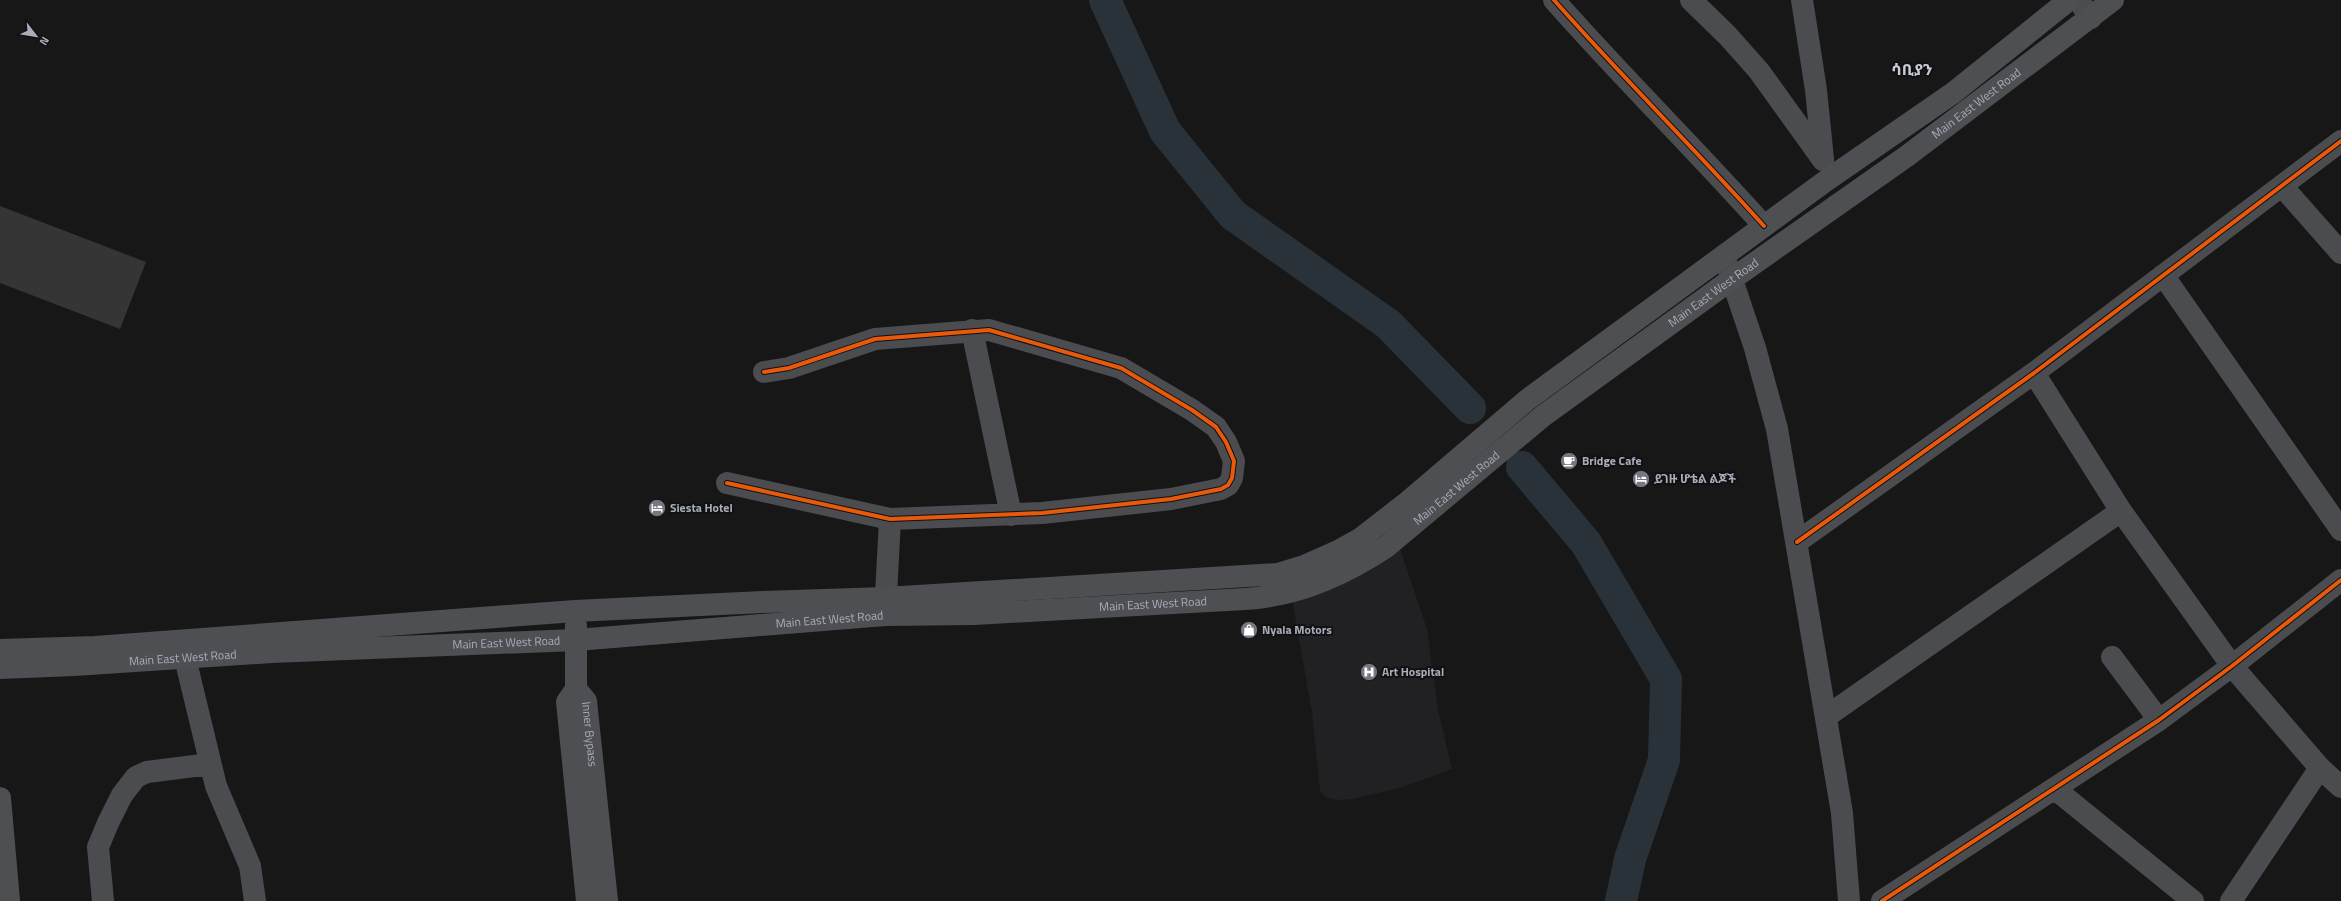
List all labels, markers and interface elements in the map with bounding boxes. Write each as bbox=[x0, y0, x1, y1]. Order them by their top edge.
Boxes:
north arrow bbox=[16, 16, 56, 56]
text: N bbox=[36, 34, 53, 49]
district label: ሳቢያን bbox=[1891, 57, 1933, 81]
street label: Main East West Road bbox=[1927, 63, 2025, 143]
street label: Main East West Road bbox=[1664, 253, 1762, 331]
street label: Main East West Road bbox=[1409, 446, 1504, 530]
cafe icon: Bridge Cafe bbox=[1559, 451, 1579, 471]
place label: Bridge Cafe bbox=[1582, 451, 1642, 470]
hotel icon: ይገዙ ሆቴል ልጆች bbox=[1631, 469, 1651, 489]
place label: ይገዙ ሆቴል ልጆች bbox=[1654, 469, 1736, 488]
hotel icon: Siesta Hotel bbox=[647, 498, 667, 518]
place label: Siesta Hotel bbox=[670, 498, 733, 517]
street label: Main East West Road bbox=[1099, 591, 1207, 616]
street label: Main East West Road bbox=[775, 605, 884, 633]
shop icon: Nyala Motors bbox=[1239, 620, 1259, 640]
place label: Nyala Motors bbox=[1262, 620, 1332, 639]
street label: Main East West Road bbox=[452, 631, 561, 654]
street label: Main East West Road bbox=[128, 644, 237, 670]
hospital icon: Art Hospital bbox=[1359, 662, 1379, 682]
place label: Art Hospital bbox=[1382, 662, 1444, 681]
street label: Inner Bypass bbox=[577, 701, 603, 768]

